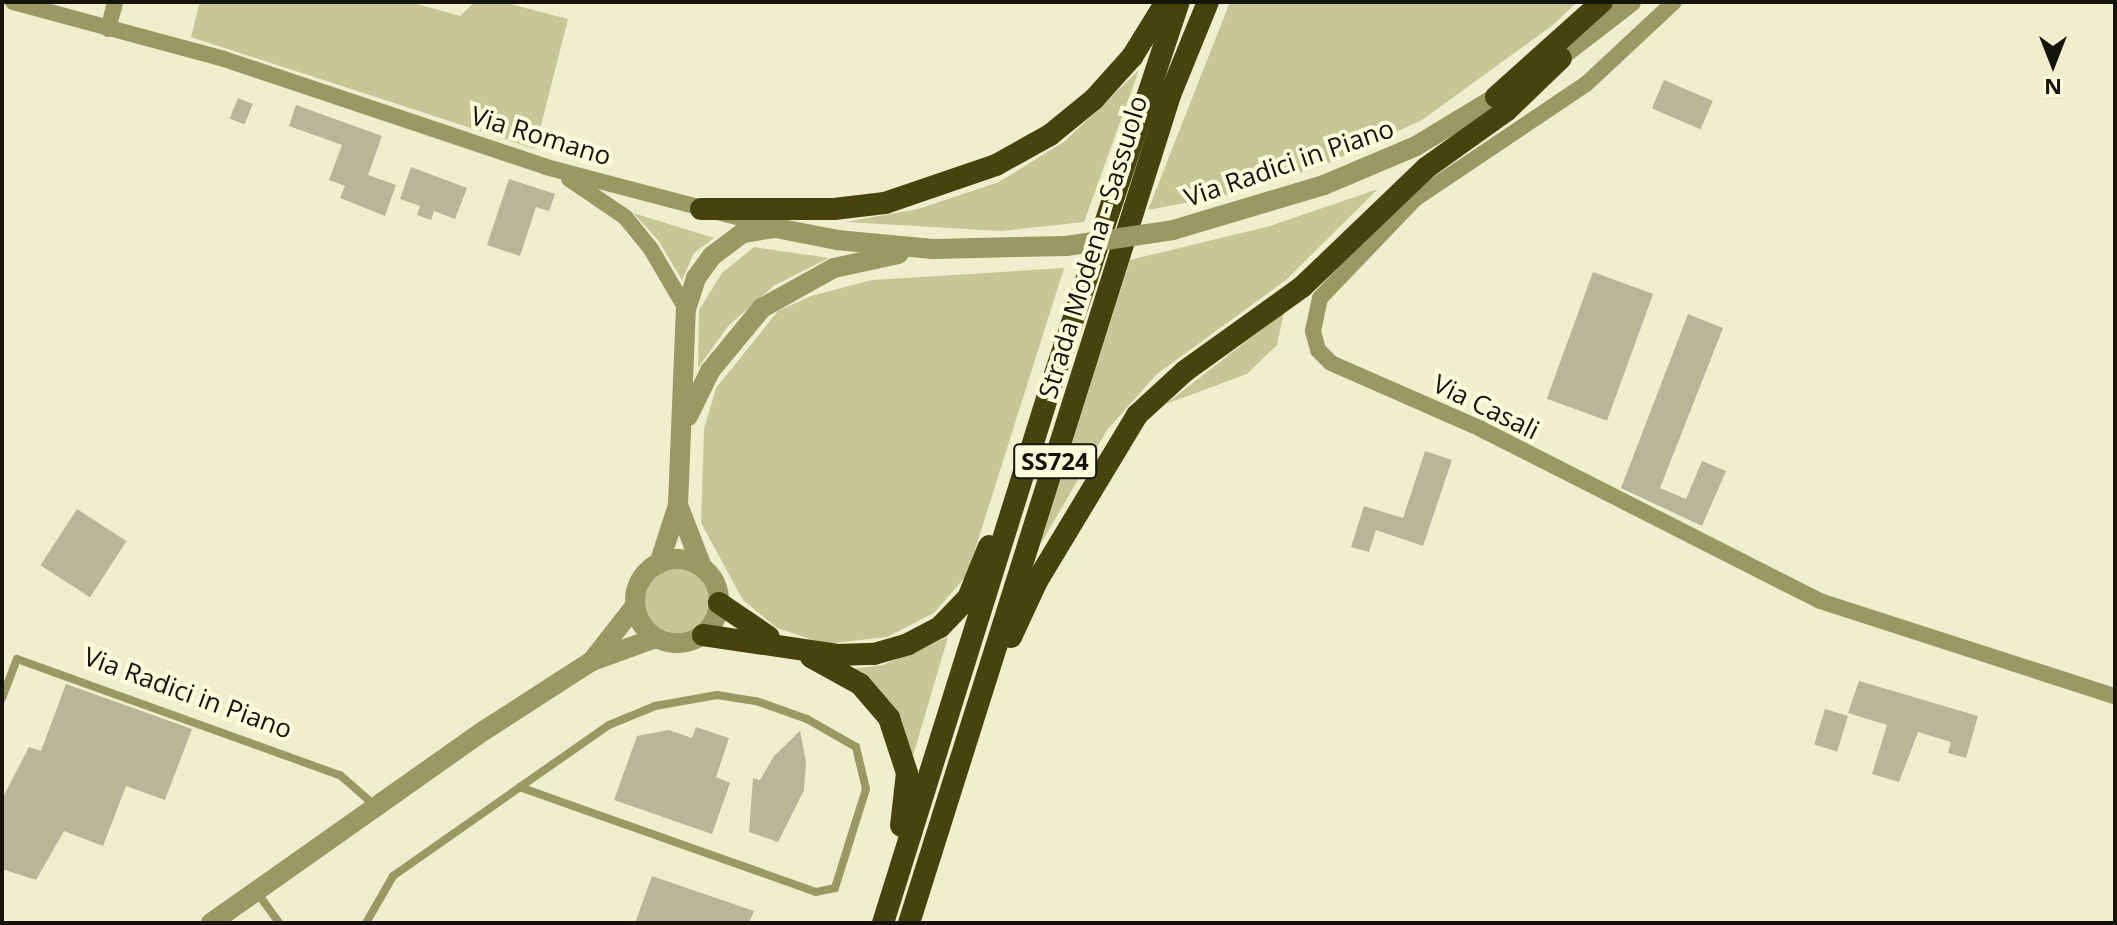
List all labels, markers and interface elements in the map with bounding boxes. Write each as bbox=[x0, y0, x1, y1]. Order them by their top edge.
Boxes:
north arrow bbox=[2013, 24, 2093, 104]
text: N bbox=[2044, 73, 2062, 103]
street label: Strada Modena - Sassuolo bbox=[1032, 92, 1154, 402]
street label: Via Romano bbox=[467, 100, 615, 172]
street label: Via Radici in Piano bbox=[1180, 113, 1398, 213]
street label: Via Casali bbox=[1428, 368, 1544, 446]
road number: SS724 bbox=[1013, 441, 1097, 481]
street label: Via Radici in Piano bbox=[80, 641, 296, 745]

